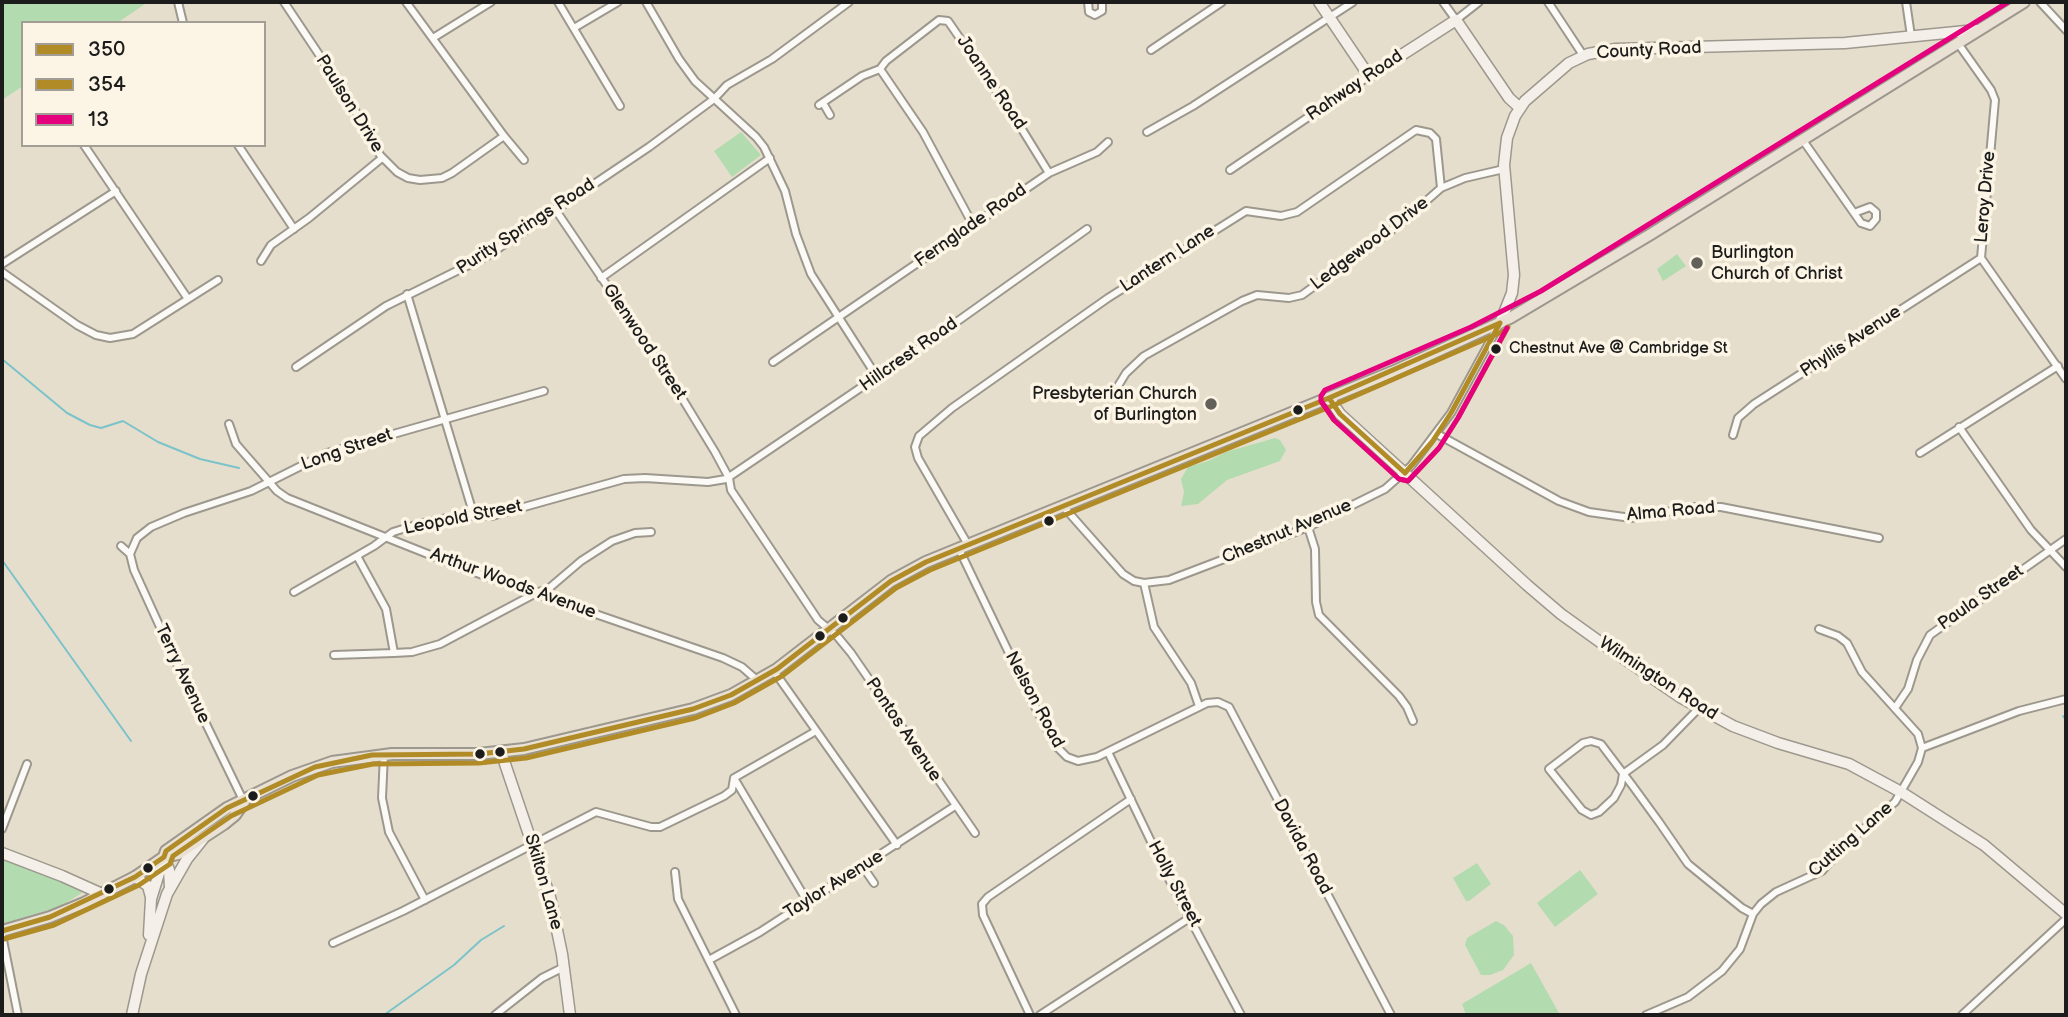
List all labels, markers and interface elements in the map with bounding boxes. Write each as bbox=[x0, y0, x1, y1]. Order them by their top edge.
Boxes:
legend bbox=[21, 21, 266, 147]
street label: Joanne Road bbox=[952, 32, 1030, 134]
text: 350 bbox=[88, 37, 125, 62]
street label: County Road bbox=[1596, 37, 1702, 65]
street label: Rahway Road bbox=[1303, 46, 1407, 126]
street label: Paulson Drive bbox=[310, 51, 388, 157]
text: 354 bbox=[88, 72, 126, 97]
text: 13 bbox=[88, 107, 109, 132]
street label: Leroy Drive bbox=[1971, 150, 2001, 244]
street label: Purity Springs Road bbox=[453, 174, 599, 280]
street label: Fernglade Road bbox=[911, 179, 1031, 273]
street label: Ledgewood Drive bbox=[1307, 193, 1433, 295]
street label: Lantern Lane bbox=[1117, 220, 1219, 298]
place label: Burlington Church of Christ bbox=[1711, 242, 1843, 284]
marker: Burlington Church of Christ bbox=[1689, 255, 1705, 271]
street label: Glenwood Street bbox=[597, 280, 691, 404]
street label: Phyllis Avenue bbox=[1797, 301, 1905, 383]
street label: Hillcrest Road bbox=[856, 313, 962, 397]
place label: Chestnut Ave @ Cambridge St bbox=[1509, 339, 1728, 359]
marker: Chestnut Ave @ Cambridge St bbox=[1489, 342, 1503, 356]
place label: Presbyterian Church of Burlington bbox=[1032, 383, 1197, 426]
marker: Presbyterian Church of Burlington bbox=[1203, 396, 1219, 412]
unlabelled marker bbox=[1291, 403, 1305, 417]
street label: Long Street bbox=[299, 424, 395, 476]
street label: Chestnut Avenue bbox=[1219, 495, 1355, 569]
street label: Leopold Street bbox=[402, 496, 524, 540]
street label: Alma Road bbox=[1626, 497, 1716, 527]
unlabelled marker bbox=[1042, 514, 1056, 528]
street label: Arthur Woods Avenue bbox=[427, 544, 599, 624]
street label: Paula Street bbox=[1934, 561, 2028, 635]
unlabelled marker bbox=[836, 611, 850, 625]
street label: Terry Avenue bbox=[150, 621, 214, 727]
unlabelled marker bbox=[813, 629, 827, 643]
street label: Wilmington Road bbox=[1595, 633, 1721, 725]
street label: Nelson Road bbox=[1000, 648, 1068, 752]
street label: Pontos Avenue bbox=[860, 674, 946, 786]
unlabelled marker bbox=[493, 745, 507, 759]
unlabelled marker bbox=[473, 747, 487, 761]
unlabelled marker bbox=[246, 789, 260, 803]
street label: Davida Road bbox=[1268, 796, 1336, 898]
street label: Cutting Lane bbox=[1805, 798, 1897, 882]
street label: Skilton Lane bbox=[519, 831, 567, 933]
street label: Holly Street bbox=[1142, 838, 1206, 930]
street label: Taylor Avenue bbox=[780, 846, 888, 924]
unlabelled marker bbox=[141, 861, 155, 875]
unlabelled marker bbox=[102, 882, 116, 896]

